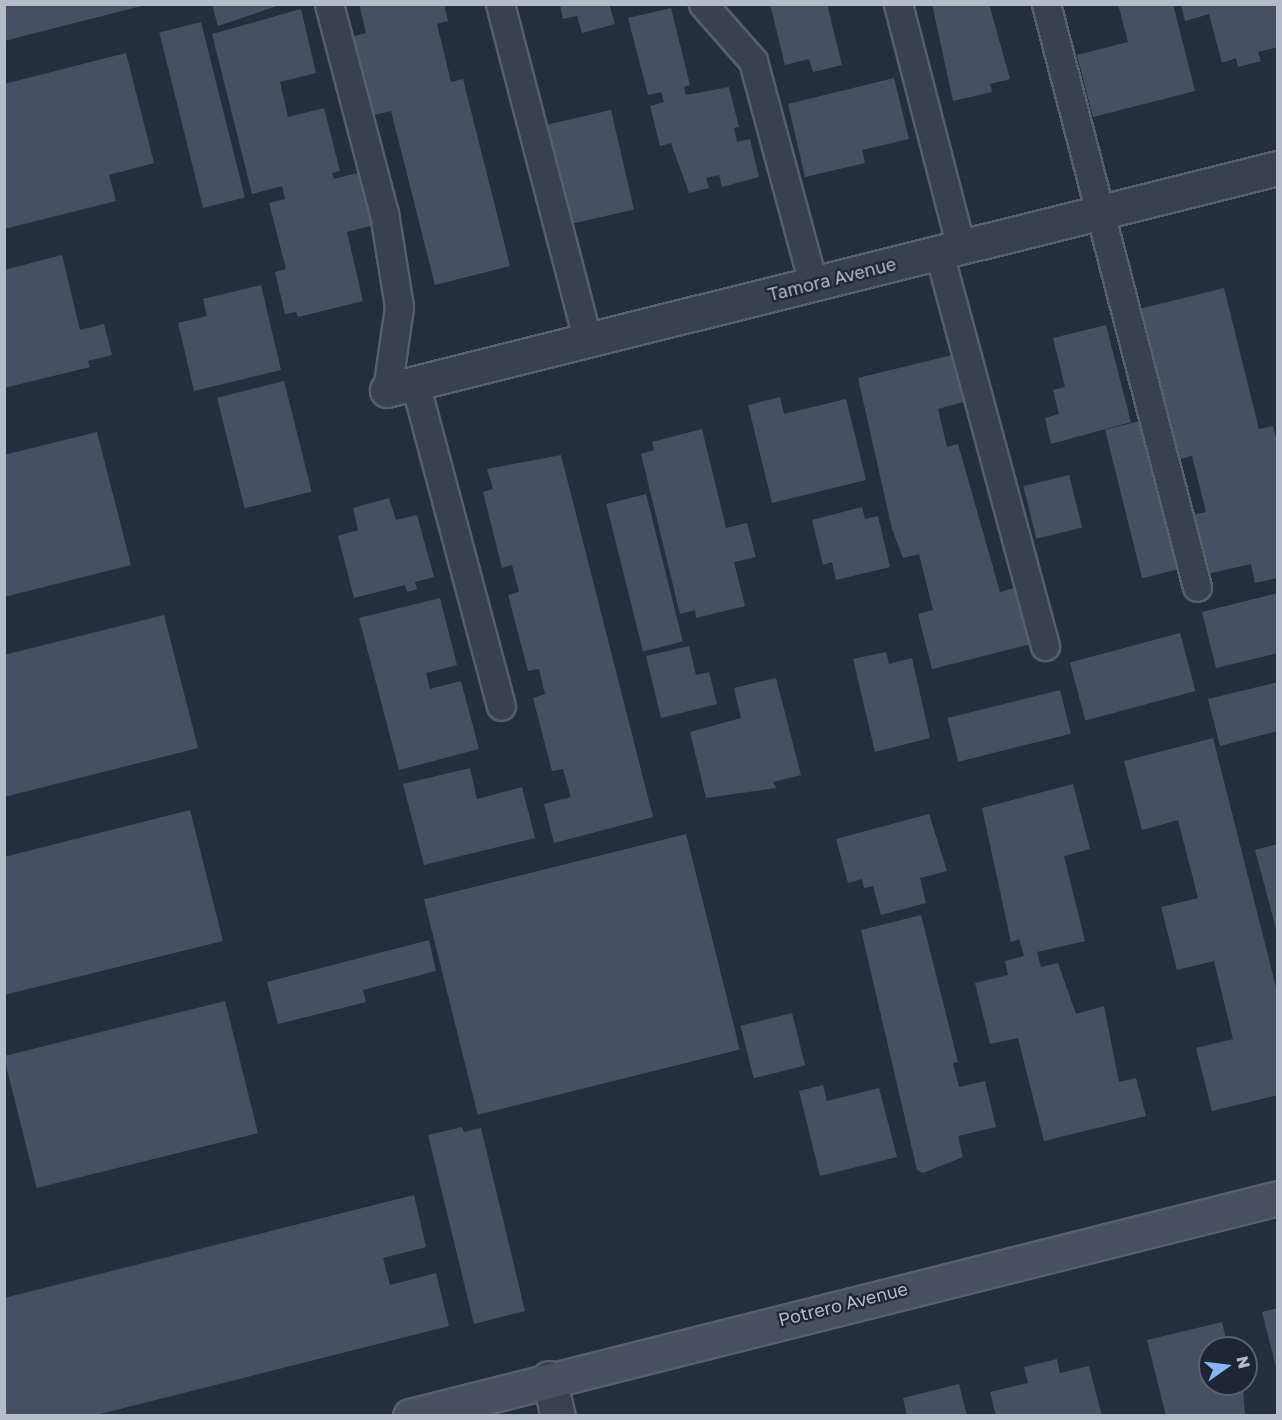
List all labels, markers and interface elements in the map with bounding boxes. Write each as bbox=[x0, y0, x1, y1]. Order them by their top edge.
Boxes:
street label: Tamora Avenue bbox=[766, 253, 898, 305]
street label: Potrero Avenue bbox=[776, 1277, 910, 1331]
north arrow bbox=[1198, 1336, 1258, 1396]
text: N bbox=[1232, 1354, 1255, 1370]

